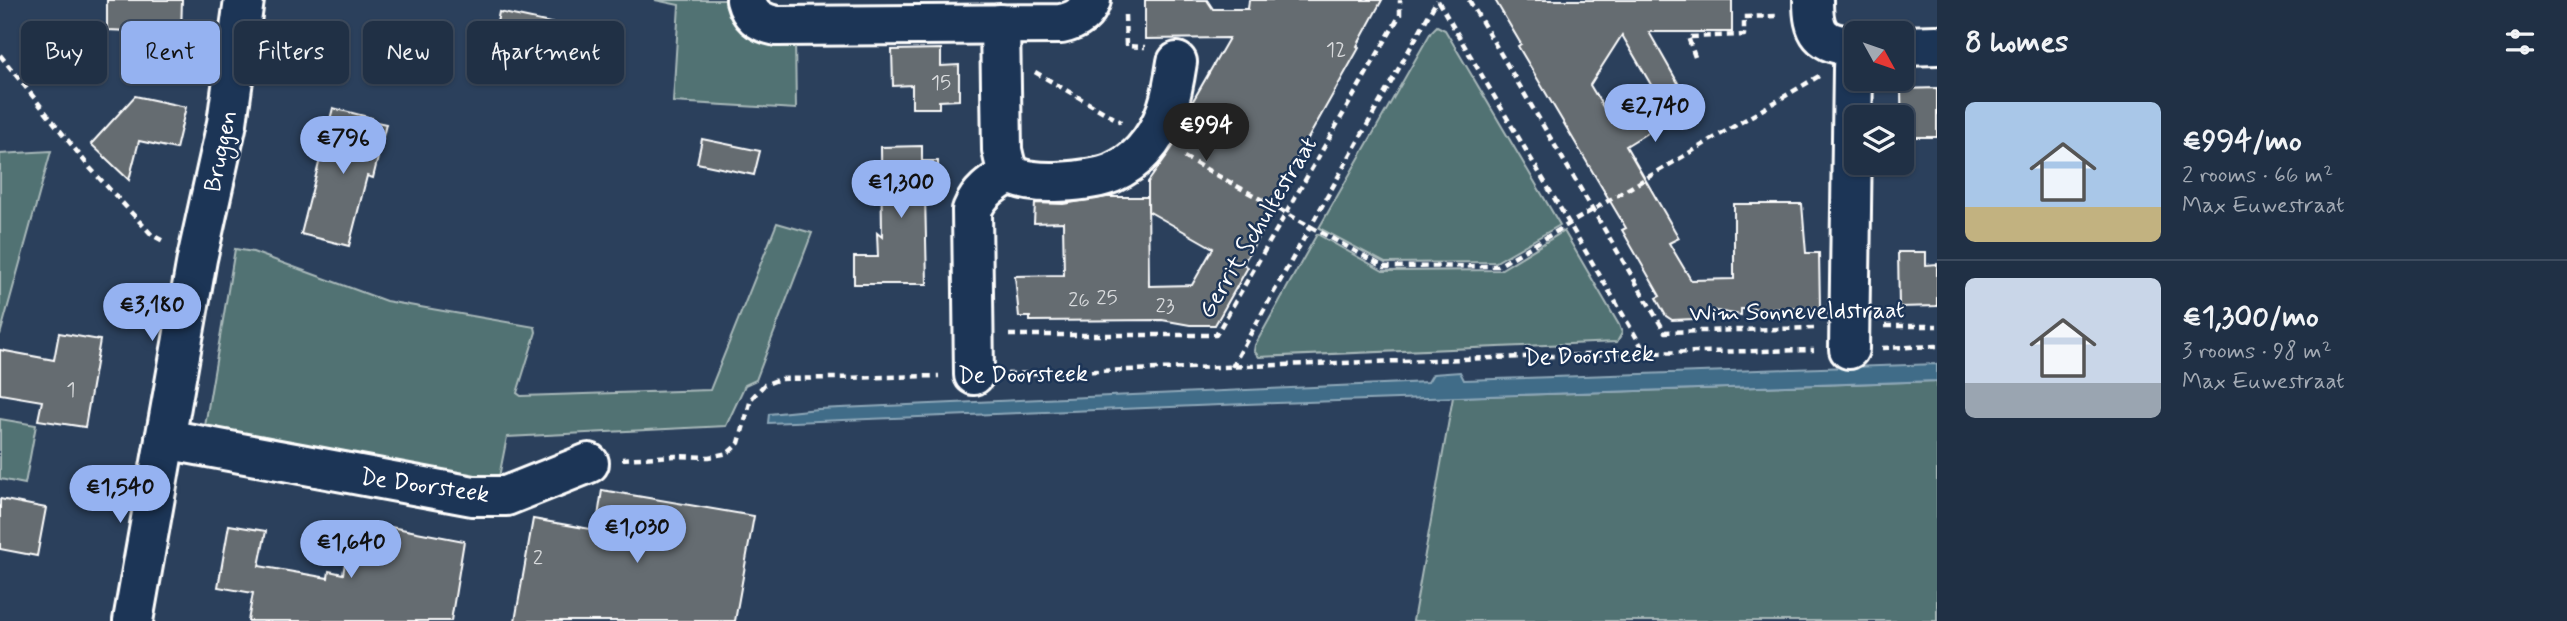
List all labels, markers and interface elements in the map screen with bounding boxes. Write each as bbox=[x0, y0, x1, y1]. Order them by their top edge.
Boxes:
chip: Buy bbox=[21, 21, 107, 84]
chip: Rent bbox=[121, 21, 220, 84]
chip: Filters bbox=[234, 21, 349, 84]
chip: New bbox=[363, 21, 453, 84]
chip: Apartment bbox=[467, 21, 624, 84]
north arrow bbox=[1844, 21, 1914, 91]
map controls bbox=[1844, 21, 1914, 175]
text: 8 homes bbox=[1965, 23, 2068, 62]
icon: filters bbox=[2501, 23, 2539, 61]
house number: 12 bbox=[1326, 36, 1346, 64]
house number: 15 bbox=[931, 69, 951, 97]
pin: €2,740 bbox=[1598, 85, 1712, 144]
text: €2,740 bbox=[1620, 92, 1690, 122]
pin: €994 bbox=[1165, 104, 1247, 163]
button: layers bbox=[1844, 105, 1914, 175]
street label: Bruggen bbox=[198, 107, 247, 196]
text: €994 bbox=[1179, 111, 1233, 141]
pin: €796 bbox=[302, 116, 384, 176]
text: €994/mo bbox=[2182, 122, 2302, 161]
text: €796 bbox=[316, 124, 370, 154]
icon: home bbox=[2021, 130, 2105, 214]
street label: Gerrit Schultestraat bbox=[1192, 131, 1325, 324]
pin: €1,300 bbox=[844, 160, 958, 220]
text: 2 rooms · 66 m² bbox=[2182, 161, 2333, 191]
text: €1,300 bbox=[868, 168, 934, 198]
text: Max Euwestraat bbox=[2182, 191, 2345, 221]
pin: €3,180 bbox=[95, 284, 209, 343]
house number: 25 bbox=[1096, 284, 1118, 312]
house number: 26 bbox=[1068, 286, 1090, 314]
text: €3,180 bbox=[119, 291, 185, 321]
house number: 23 bbox=[1155, 292, 1175, 320]
street label: Wim Sonneveldstraat bbox=[1689, 295, 1905, 330]
text: €1,300/mo bbox=[2182, 298, 2319, 337]
icon: home bbox=[2021, 306, 2105, 390]
text: 3 rooms · 98 m² bbox=[2182, 337, 2332, 367]
street label: De Doorsteek bbox=[1523, 339, 1655, 374]
street label: De Doorsteek bbox=[958, 359, 1088, 392]
text: Max Euwestraat bbox=[2182, 367, 2345, 397]
house number: 1 bbox=[66, 376, 76, 404]
street label: De Doorsteek bbox=[358, 462, 491, 511]
pin: €1,540 bbox=[63, 466, 177, 525]
text: €1,540 bbox=[85, 473, 155, 503]
pin: €1,030 bbox=[580, 505, 694, 565]
text: €1,030 bbox=[604, 513, 670, 543]
pin: €1,640 bbox=[294, 520, 408, 580]
text: €1,640 bbox=[316, 528, 386, 558]
house number: 2 bbox=[533, 544, 543, 572]

